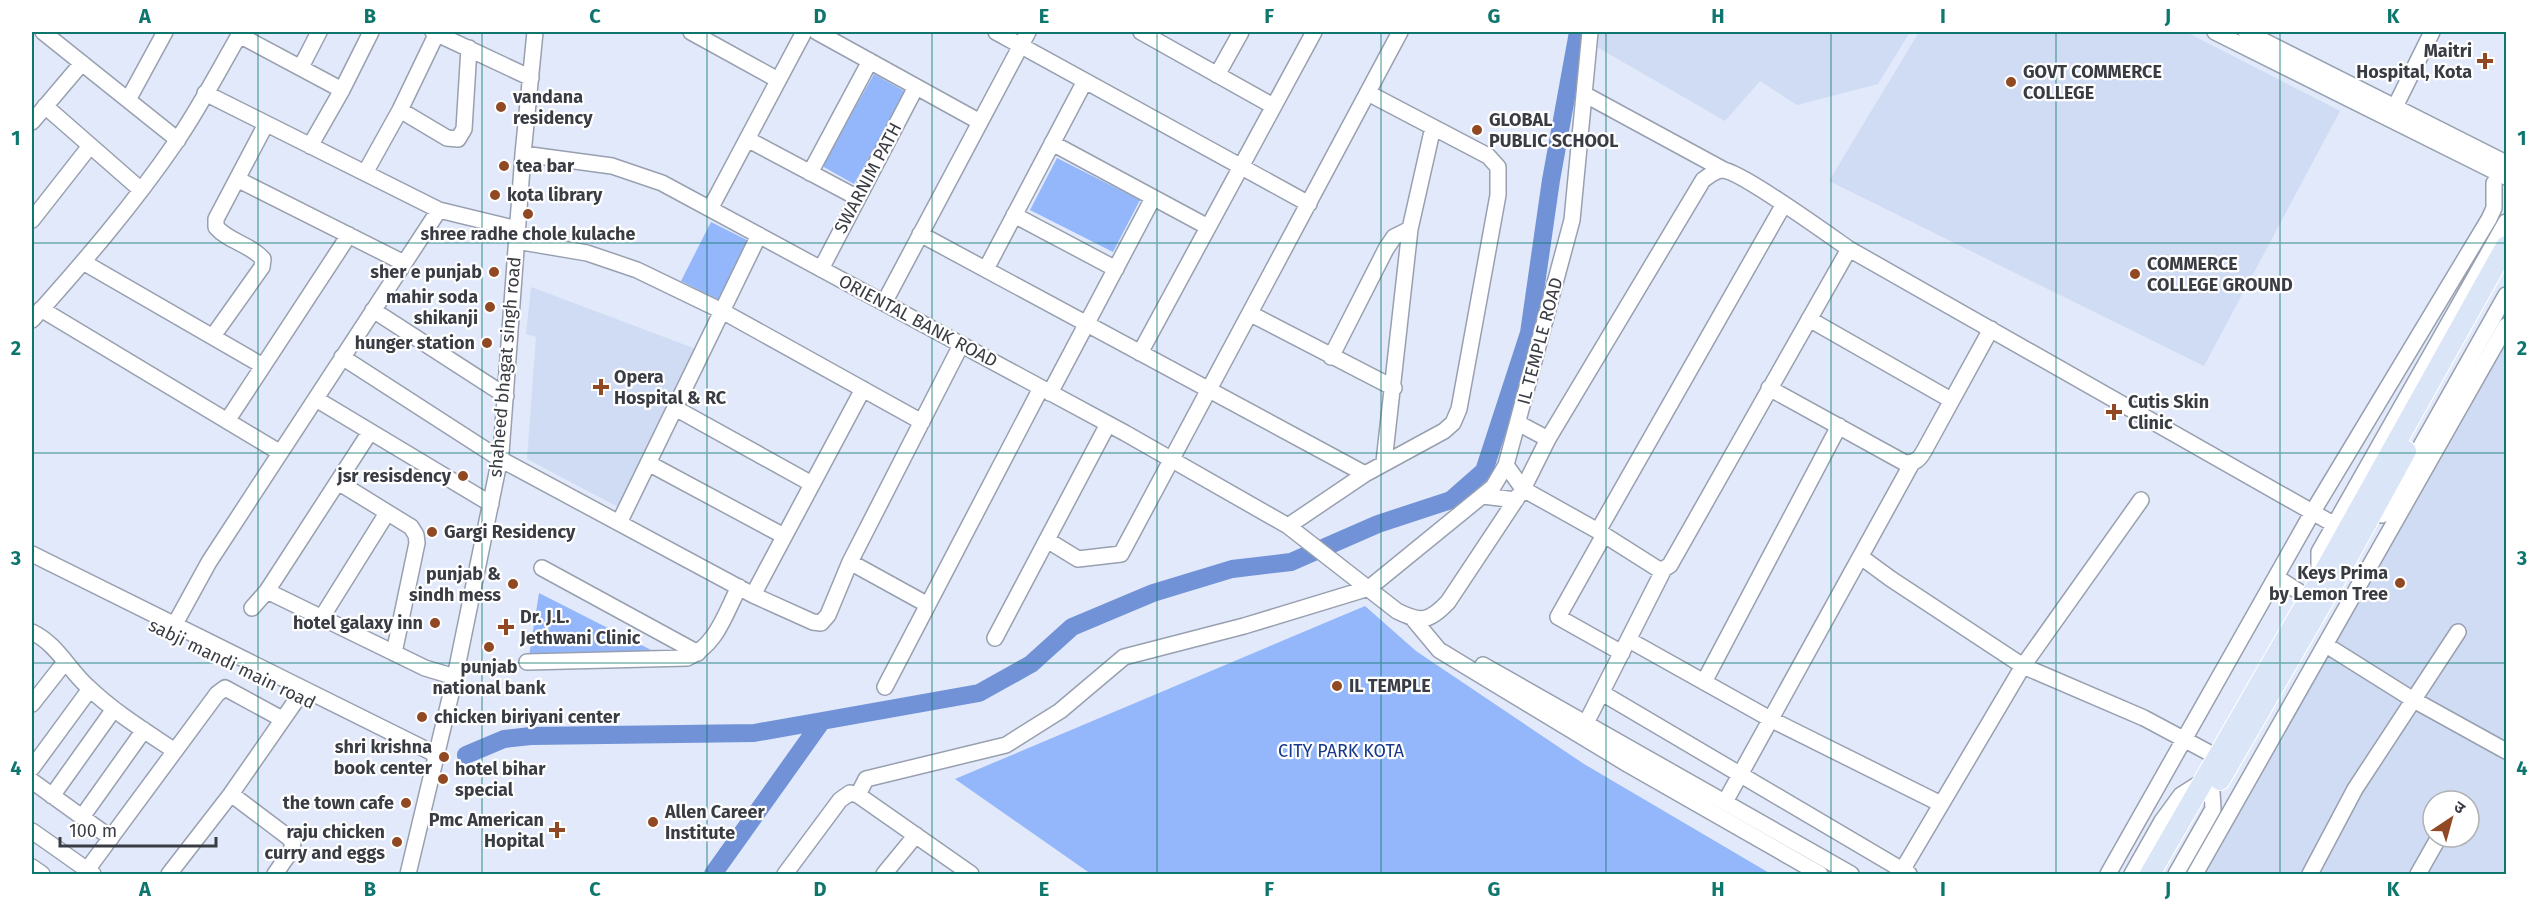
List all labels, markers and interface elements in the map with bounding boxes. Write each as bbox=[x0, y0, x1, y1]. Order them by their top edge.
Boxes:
text: A bbox=[138, 4, 152, 28]
text: B bbox=[364, 4, 376, 28]
text: C bbox=[589, 4, 601, 28]
text: D bbox=[813, 4, 827, 28]
text: E bbox=[1039, 4, 1049, 28]
text: F bbox=[1264, 4, 1274, 28]
text: G bbox=[1488, 4, 1500, 28]
text: H bbox=[1711, 4, 1725, 28]
text: I bbox=[1940, 4, 1946, 28]
text: J bbox=[2164, 4, 2171, 28]
text: K bbox=[2387, 4, 2400, 28]
place label: Maitri Hospital, Kota bbox=[2356, 40, 2472, 83]
marker: Maitri Hospital, Kota bbox=[2476, 52, 2494, 70]
place label: GOVT COMMERCE COLLEGE bbox=[2023, 61, 2162, 104]
marker: GOVT COMMERCE COLLEGE bbox=[2004, 75, 2018, 89]
place label: vandana residency bbox=[512, 86, 593, 129]
marker: vandana residency bbox=[494, 100, 508, 114]
place label: GLOBAL PUBLIC SCHOOL bbox=[1489, 109, 1619, 152]
street label: SWARNIM PATH bbox=[830, 119, 906, 237]
marker: GLOBAL PUBLIC SCHOOL bbox=[1470, 123, 1484, 137]
text: 1 bbox=[11, 126, 21, 150]
text: 1 bbox=[2517, 126, 2527, 150]
place label: tea bar bbox=[516, 155, 575, 177]
marker: tea bar bbox=[497, 159, 511, 173]
place label: kota library bbox=[507, 184, 603, 206]
marker: kota library bbox=[488, 188, 502, 202]
marker: shree radhe chole kulache bbox=[521, 207, 535, 221]
place label: shree radhe chole kulache bbox=[421, 223, 635, 245]
place label: COMMERCE COLLEGE GROUND bbox=[2147, 253, 2293, 296]
street label: shaheed bhagat singh road bbox=[484, 256, 526, 478]
place label: sher e punjab bbox=[370, 261, 482, 283]
marker: sher e punjab bbox=[487, 265, 501, 279]
marker: COMMERCE COLLEGE GROUND bbox=[2128, 267, 2142, 281]
street label: ORIENTAL BANK ROAD bbox=[835, 270, 1001, 372]
street label: IL TEMPLE ROAD bbox=[1512, 275, 1568, 407]
place label: mahir soda shikanji bbox=[386, 286, 478, 329]
marker: mahir soda shikanji bbox=[483, 300, 497, 314]
place label: hunger station bbox=[355, 332, 475, 354]
text: 2 bbox=[11, 336, 21, 360]
marker: hunger station bbox=[480, 336, 494, 350]
text: 2 bbox=[2517, 336, 2527, 360]
place label: Opera Hospital & RC bbox=[614, 366, 727, 409]
marker: Opera Hospital & RC bbox=[592, 378, 610, 396]
place label: Cutis Skin Clinic bbox=[2128, 391, 2209, 434]
marker: Cutis Skin Clinic bbox=[2105, 403, 2123, 421]
place label: jsr resisdency bbox=[337, 465, 452, 487]
marker: jsr resisdency bbox=[456, 469, 470, 483]
place label: Gargi Residency bbox=[444, 521, 576, 543]
marker: Gargi Residency bbox=[425, 525, 439, 539]
text: 3 bbox=[10, 546, 21, 570]
text: 3 bbox=[2516, 546, 2527, 570]
place label: Keys Prima by Lemon Tree bbox=[2269, 562, 2388, 605]
place label: punjab & sindh mess bbox=[409, 563, 501, 606]
marker: Keys Prima by Lemon Tree bbox=[2393, 576, 2407, 590]
marker: punjab & sindh mess bbox=[506, 577, 520, 591]
place label: Dr. J.L. Jethwani Clinic bbox=[519, 606, 641, 649]
place label: hotel galaxy inn bbox=[293, 612, 423, 634]
street label: sabji mandi main road bbox=[145, 614, 319, 714]
marker: hotel galaxy inn bbox=[428, 616, 442, 630]
marker: Dr. J.L. Jethwani Clinic bbox=[497, 618, 515, 636]
marker: punjab national bank bbox=[482, 640, 496, 654]
place label: punjab national bank bbox=[432, 656, 547, 699]
place label: IL TEMPLE bbox=[1349, 675, 1431, 697]
marker: IL TEMPLE bbox=[1330, 679, 1344, 693]
place label: chicken biriyani center bbox=[434, 706, 621, 728]
marker: chicken biriyani center bbox=[415, 710, 429, 724]
place label: shri krishna book center bbox=[334, 736, 433, 779]
park label: CITY PARK KOTA bbox=[1278, 740, 1405, 762]
marker: shri krishna book center bbox=[437, 750, 451, 764]
text: 4 bbox=[10, 756, 22, 780]
text: 4 bbox=[2516, 756, 2528, 780]
place label: hotel bihar special bbox=[455, 758, 546, 801]
marker: hotel bihar special bbox=[436, 772, 450, 786]
north arrow bbox=[2421, 789, 2481, 849]
place label: the town cafe bbox=[283, 792, 394, 814]
marker: the town cafe bbox=[399, 796, 413, 810]
text: उ bbox=[2450, 797, 2469, 818]
place label: Allen Career Institute bbox=[664, 801, 765, 844]
place label: Pmc American Hopital bbox=[429, 809, 545, 852]
scale bar bbox=[60, 810, 216, 848]
marker: Allen Career Institute bbox=[646, 815, 660, 829]
text: 100 m bbox=[69, 820, 117, 842]
place label: raju chicken curry and eggs bbox=[265, 821, 385, 864]
marker: Pmc American Hopital bbox=[548, 821, 566, 839]
marker: raju chicken curry and eggs bbox=[390, 835, 404, 849]
text: A bbox=[138, 877, 152, 901]
text: B bbox=[364, 877, 376, 901]
text: C bbox=[589, 877, 601, 901]
text: D bbox=[813, 877, 827, 901]
text: E bbox=[1039, 877, 1049, 901]
text: F bbox=[1264, 877, 1274, 901]
text: G bbox=[1488, 877, 1500, 901]
text: H bbox=[1711, 877, 1725, 901]
text: I bbox=[1940, 877, 1946, 901]
text: J bbox=[2164, 877, 2171, 901]
text: K bbox=[2387, 877, 2400, 901]

